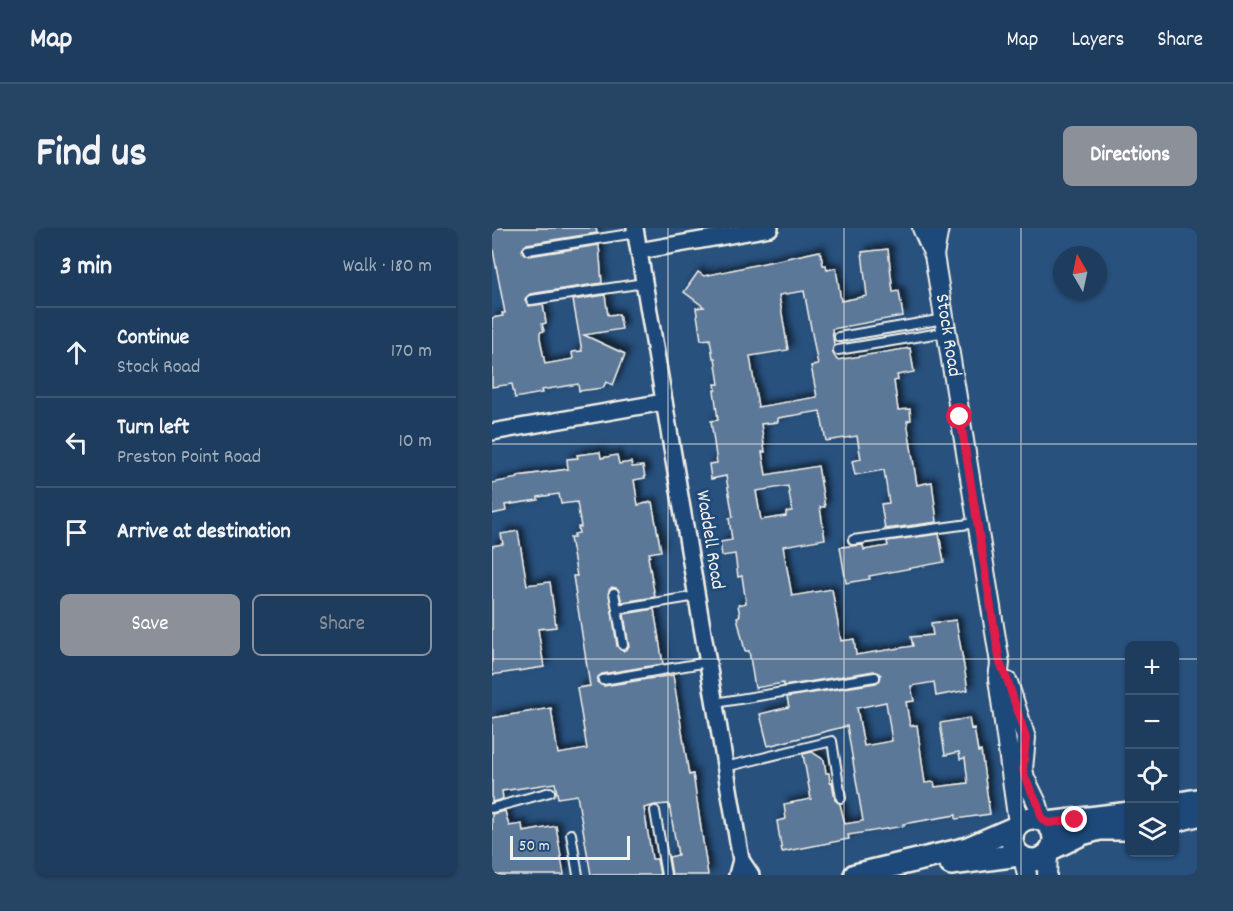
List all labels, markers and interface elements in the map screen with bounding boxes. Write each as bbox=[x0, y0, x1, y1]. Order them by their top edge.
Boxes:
text: Map bbox=[30, 21, 72, 61]
text: Map bbox=[1007, 26, 1038, 56]
text: Layers bbox=[1071, 26, 1124, 56]
text: Share bbox=[1157, 26, 1203, 56]
text: Find us bbox=[36, 126, 147, 186]
button: Directions bbox=[1063, 126, 1197, 186]
north arrow bbox=[1053, 246, 1107, 300]
text: 3 min bbox=[60, 249, 112, 286]
text: Walk · 180 m bbox=[343, 253, 432, 281]
street label: Stock Road bbox=[927, 292, 967, 379]
text: Continue bbox=[117, 323, 189, 354]
icon: ahead bbox=[60, 336, 93, 369]
text: 170 m bbox=[391, 338, 432, 366]
text: Stock Road bbox=[117, 354, 200, 382]
route start bbox=[946, 403, 972, 429]
text: Turn left bbox=[117, 413, 189, 444]
icon: left bbox=[60, 426, 93, 459]
text: 10 m bbox=[398, 428, 432, 456]
text: Preston Point Road bbox=[117, 444, 261, 472]
street label: Waddell Road bbox=[687, 488, 731, 592]
icon: arrive bbox=[60, 516, 93, 549]
text: Arrive at destination bbox=[117, 517, 291, 548]
button: Save bbox=[60, 594, 240, 656]
button: Share bbox=[252, 594, 432, 656]
map controls bbox=[1125, 641, 1179, 857]
button: + bbox=[1125, 641, 1179, 695]
button: − bbox=[1125, 695, 1179, 749]
button: locate bbox=[1125, 749, 1179, 803]
button: layers bbox=[1125, 803, 1179, 857]
route end bbox=[1061, 806, 1087, 832]
scale bar bbox=[510, 833, 630, 860]
text: 50 m bbox=[519, 835, 550, 858]

